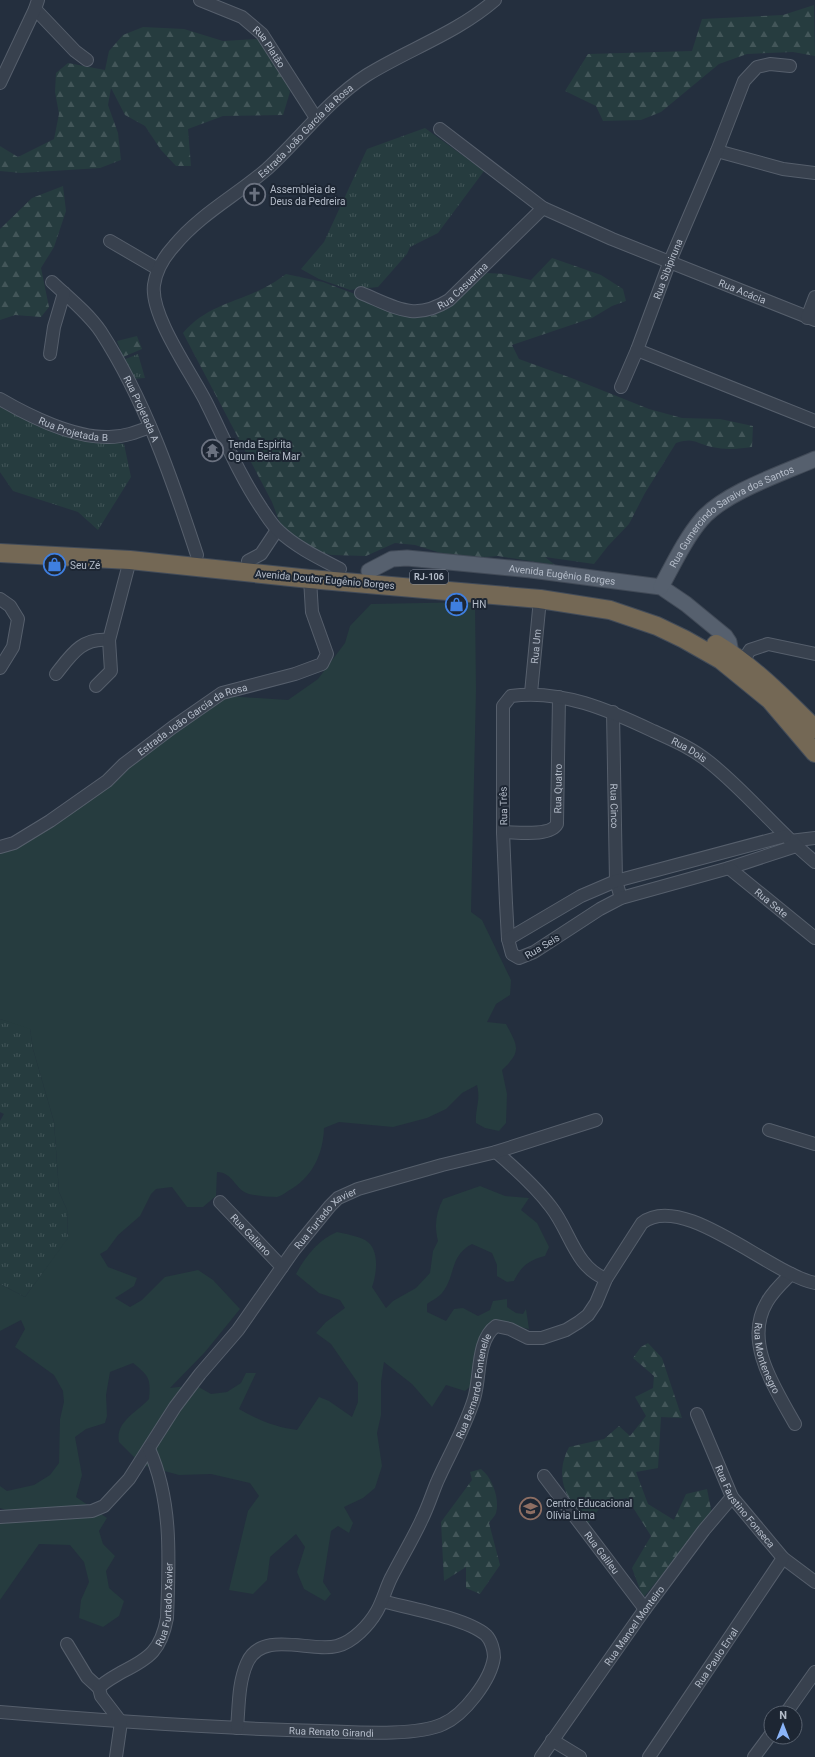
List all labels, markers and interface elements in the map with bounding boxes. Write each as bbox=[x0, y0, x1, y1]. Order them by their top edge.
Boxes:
street label: Rua Platão bbox=[251, 24, 287, 70]
street label: Estrada João García da Rosa bbox=[256, 82, 355, 180]
church icon: Assembleia de Deus da Pedreira bbox=[241, 182, 267, 208]
place label: Assembleia de Deus da Pedreira bbox=[270, 184, 345, 207]
street label: Rua Sibipiruna bbox=[651, 237, 685, 301]
street label: Rua Casuarina bbox=[435, 260, 490, 312]
street label: Rua Acácia bbox=[717, 277, 768, 306]
street label: Rua Projetada A bbox=[121, 374, 161, 444]
street label: Rua Projetada B bbox=[37, 415, 108, 443]
temple icon: Tenda Espirita Ogum Beira Mar bbox=[199, 437, 225, 463]
place label: Tenda Espirita Ogum Beira Mar bbox=[228, 439, 301, 462]
street label: Rua Gumercindo Saraiva dos Santos bbox=[667, 463, 796, 569]
shop icon: Seu Zé bbox=[41, 552, 67, 578]
place label: Seu Zé bbox=[70, 560, 100, 571]
street label: Avenida Eugênio Borges bbox=[508, 563, 616, 587]
street label: Avenida Doutor Eugênio Borges bbox=[255, 568, 395, 591]
road number: RJ-106 bbox=[410, 570, 448, 584]
shop icon: HN bbox=[443, 591, 469, 617]
place label: HN bbox=[472, 599, 486, 610]
street label: Rua Um bbox=[529, 628, 543, 664]
street label: Estrada João García da Rosa bbox=[136, 682, 248, 758]
street label: Rua Dois bbox=[670, 735, 709, 764]
street label: Rua Quatro bbox=[552, 763, 564, 814]
street label: Rua Cinco bbox=[608, 783, 620, 829]
street label: Rua Três bbox=[498, 787, 509, 825]
street label: Rua Sete bbox=[753, 886, 790, 920]
street label: Rua Seis bbox=[523, 932, 562, 961]
street label: Rua Furtado Xavier bbox=[292, 1185, 359, 1251]
street label: Rua Galiano bbox=[228, 1212, 273, 1258]
street label: Rua Montenegro bbox=[752, 1322, 782, 1396]
street label: Rua Bernardo Fontenelle bbox=[454, 1331, 494, 1440]
street label: Rua Faustino Fonseca bbox=[713, 1463, 777, 1550]
school or university icon: Centro Educacional Olívia Lima bbox=[517, 1496, 543, 1522]
place label: Centro Educacional Olívia Lima bbox=[546, 1498, 632, 1521]
street label: Rua Galileu bbox=[582, 1530, 621, 1576]
street label: Rua Furtado Xavier bbox=[153, 1562, 175, 1648]
street label: Rua Manoel Monteiro bbox=[602, 1584, 667, 1668]
street label: Rua Paulo Erval bbox=[693, 1626, 740, 1690]
north arrow bbox=[763, 1705, 803, 1745]
text: N bbox=[779, 1709, 787, 1722]
street label: Rua Renato Girandi bbox=[289, 1725, 374, 1739]

